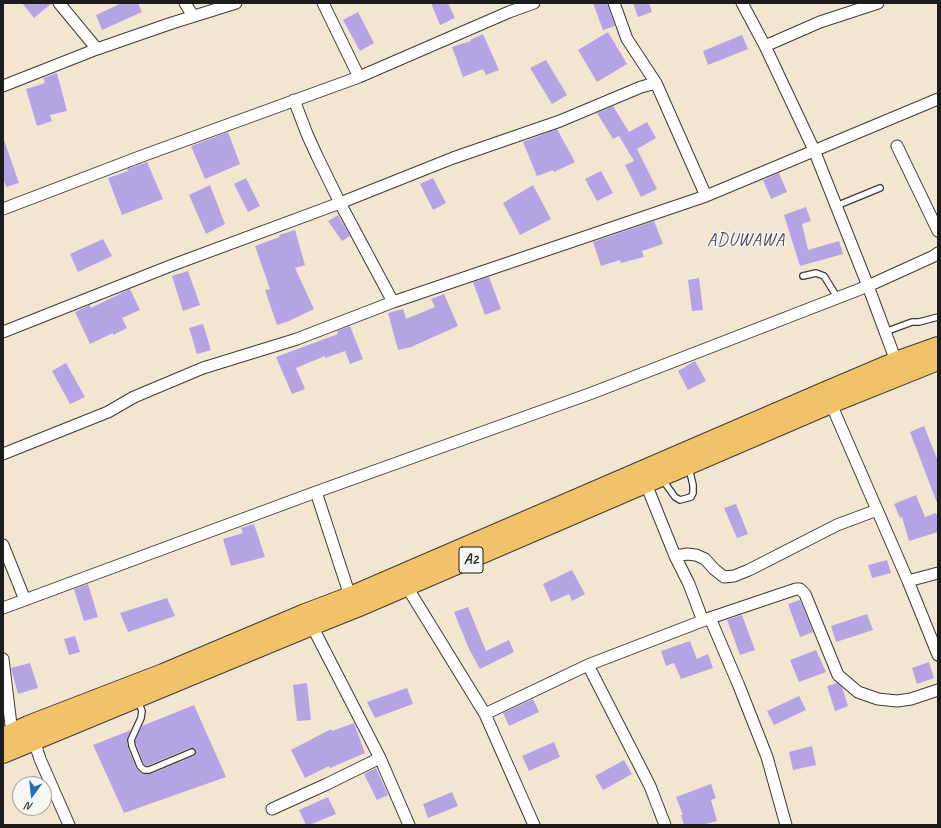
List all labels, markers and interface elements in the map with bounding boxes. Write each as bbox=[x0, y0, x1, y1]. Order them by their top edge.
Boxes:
district label: ADUWAWA bbox=[708, 229, 784, 251]
road number: A2 bbox=[459, 547, 483, 573]
north arrow bbox=[12, 776, 52, 816]
text: N bbox=[24, 799, 34, 814]

